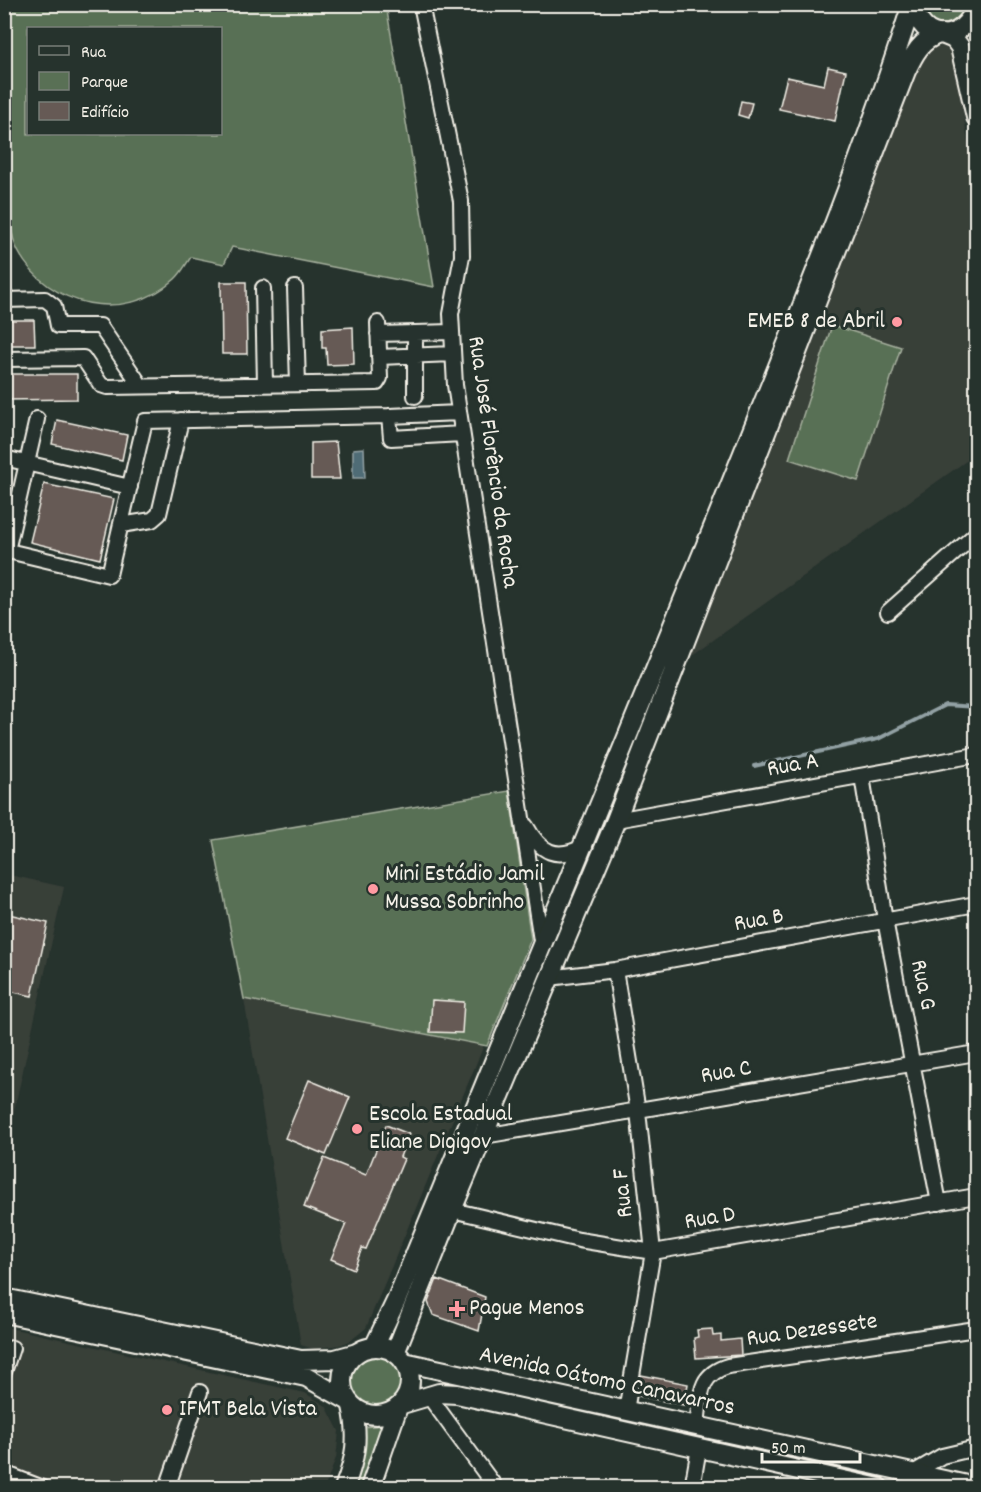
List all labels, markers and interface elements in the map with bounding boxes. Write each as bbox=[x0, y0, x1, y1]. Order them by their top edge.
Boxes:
legend bbox=[27, 27, 222, 135]
text: Rua bbox=[81, 41, 107, 66]
text: Parque bbox=[81, 71, 128, 96]
text: Edifício bbox=[81, 101, 129, 126]
place label: EMEB 8 de Abril bbox=[747, 305, 885, 339]
marker: EMEB 8 de Abril bbox=[890, 315, 904, 329]
street label: Rua José Florêncio da Rocha bbox=[457, 334, 527, 591]
street label: Rua A bbox=[764, 745, 822, 787]
place label: Mini Estádio Jamil Mussa Sobrinho bbox=[385, 858, 545, 920]
marker: Mini Estádio Jamil Mussa Sobrinho bbox=[366, 882, 380, 896]
street label: Rua B bbox=[731, 900, 787, 942]
street label: Rua G bbox=[900, 957, 944, 1013]
street label: Rua C bbox=[698, 1052, 754, 1094]
place label: Escola Estadual Eliane Digigov bbox=[369, 1098, 513, 1160]
marker: Escola Estadual Eliane Digigov bbox=[350, 1122, 364, 1136]
street label: Rua F bbox=[604, 1166, 643, 1219]
street label: Rua D bbox=[682, 1198, 738, 1240]
place label: Pague Menos bbox=[469, 1292, 585, 1326]
marker: Pague Menos bbox=[450, 1302, 464, 1316]
street label: Rua Dezessete bbox=[744, 1305, 880, 1357]
street label: Avenida Oátomo Canavarros bbox=[476, 1338, 738, 1426]
place label: IFMT Bela Vista bbox=[179, 1393, 318, 1427]
marker: IFMT Bela Vista bbox=[160, 1403, 174, 1417]
scale bar bbox=[762, 1426, 860, 1464]
text: 50 m bbox=[771, 1437, 806, 1462]

